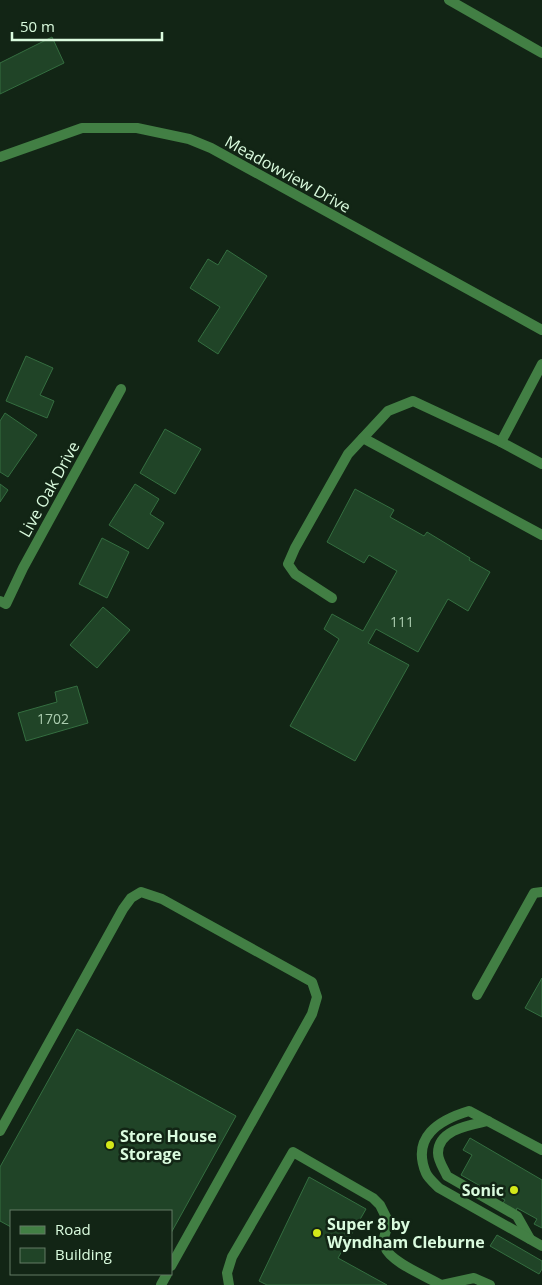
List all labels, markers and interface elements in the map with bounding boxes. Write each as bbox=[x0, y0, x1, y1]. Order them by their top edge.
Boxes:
scale bar bbox=[12, 10, 162, 42]
text: 50 m bbox=[20, 16, 55, 36]
street label: Meadowview Drive bbox=[221, 130, 355, 218]
street label: Live Oak Drive bbox=[14, 437, 84, 541]
house number: 111 bbox=[390, 612, 414, 631]
house number: 1702 bbox=[37, 709, 69, 728]
place label: Store House Storage bbox=[120, 1125, 217, 1165]
marker: Store House Storage bbox=[104, 1139, 116, 1151]
place label: Sonic bbox=[462, 1179, 504, 1201]
marker: Sonic bbox=[508, 1184, 520, 1196]
legend bbox=[10, 1210, 172, 1275]
place label: Super 8 by Wyndham Cleburne bbox=[327, 1213, 485, 1253]
text: Road bbox=[55, 1219, 91, 1239]
marker: Super 8 by Wyndham Cleburne bbox=[311, 1227, 323, 1239]
text: Building bbox=[55, 1244, 112, 1264]

